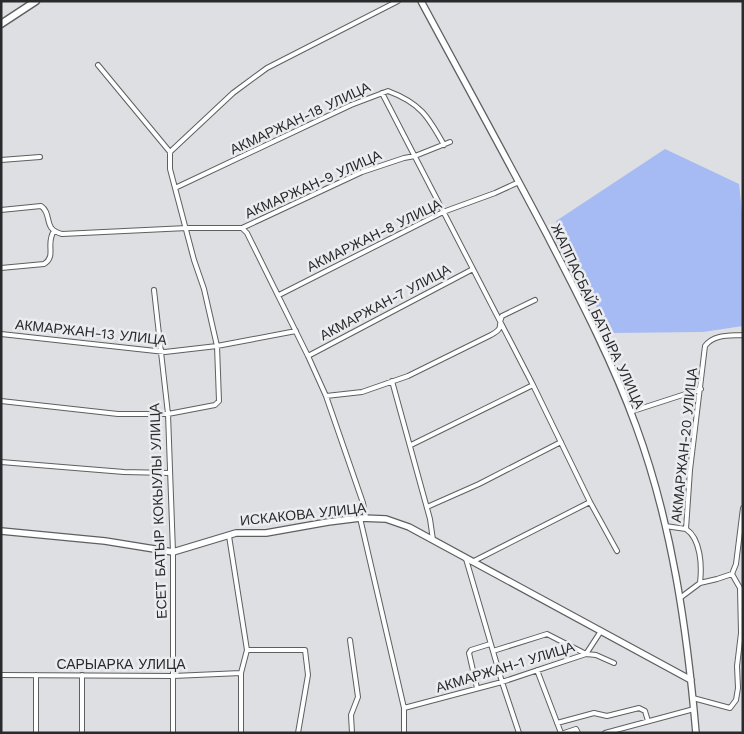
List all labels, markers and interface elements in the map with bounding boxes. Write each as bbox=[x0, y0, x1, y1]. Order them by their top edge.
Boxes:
street label: АКМАРЖАН-18 УЛИЦА bbox=[227, 78, 373, 158]
street label: АКМАРЖАН-9 УЛИЦА bbox=[242, 146, 384, 221]
street label: АКМАРЖАН-8 УЛИЦА bbox=[304, 195, 445, 275]
street label: ЖАППАСБАЙ БАТЫРА УЛИЦА bbox=[548, 220, 649, 412]
street label: АКМАРЖАН-7 УЛИЦА bbox=[317, 260, 454, 343]
street label: АКМАРЖАН-13 УЛИЦА bbox=[14, 316, 168, 348]
street label: АКМАРЖАН-20 УЛИЦА bbox=[668, 366, 700, 523]
street label: ЕСЕТ БАТЫР КОКЫУЛЫ УЛИЦА bbox=[146, 402, 170, 619]
street label: ИСКАКОВА УЛИЦА bbox=[239, 499, 368, 529]
street label: АКМАРЖАН-1 УЛИЦА bbox=[434, 638, 577, 696]
street label: САРЫАРКА УЛИЦА bbox=[56, 656, 186, 672]

